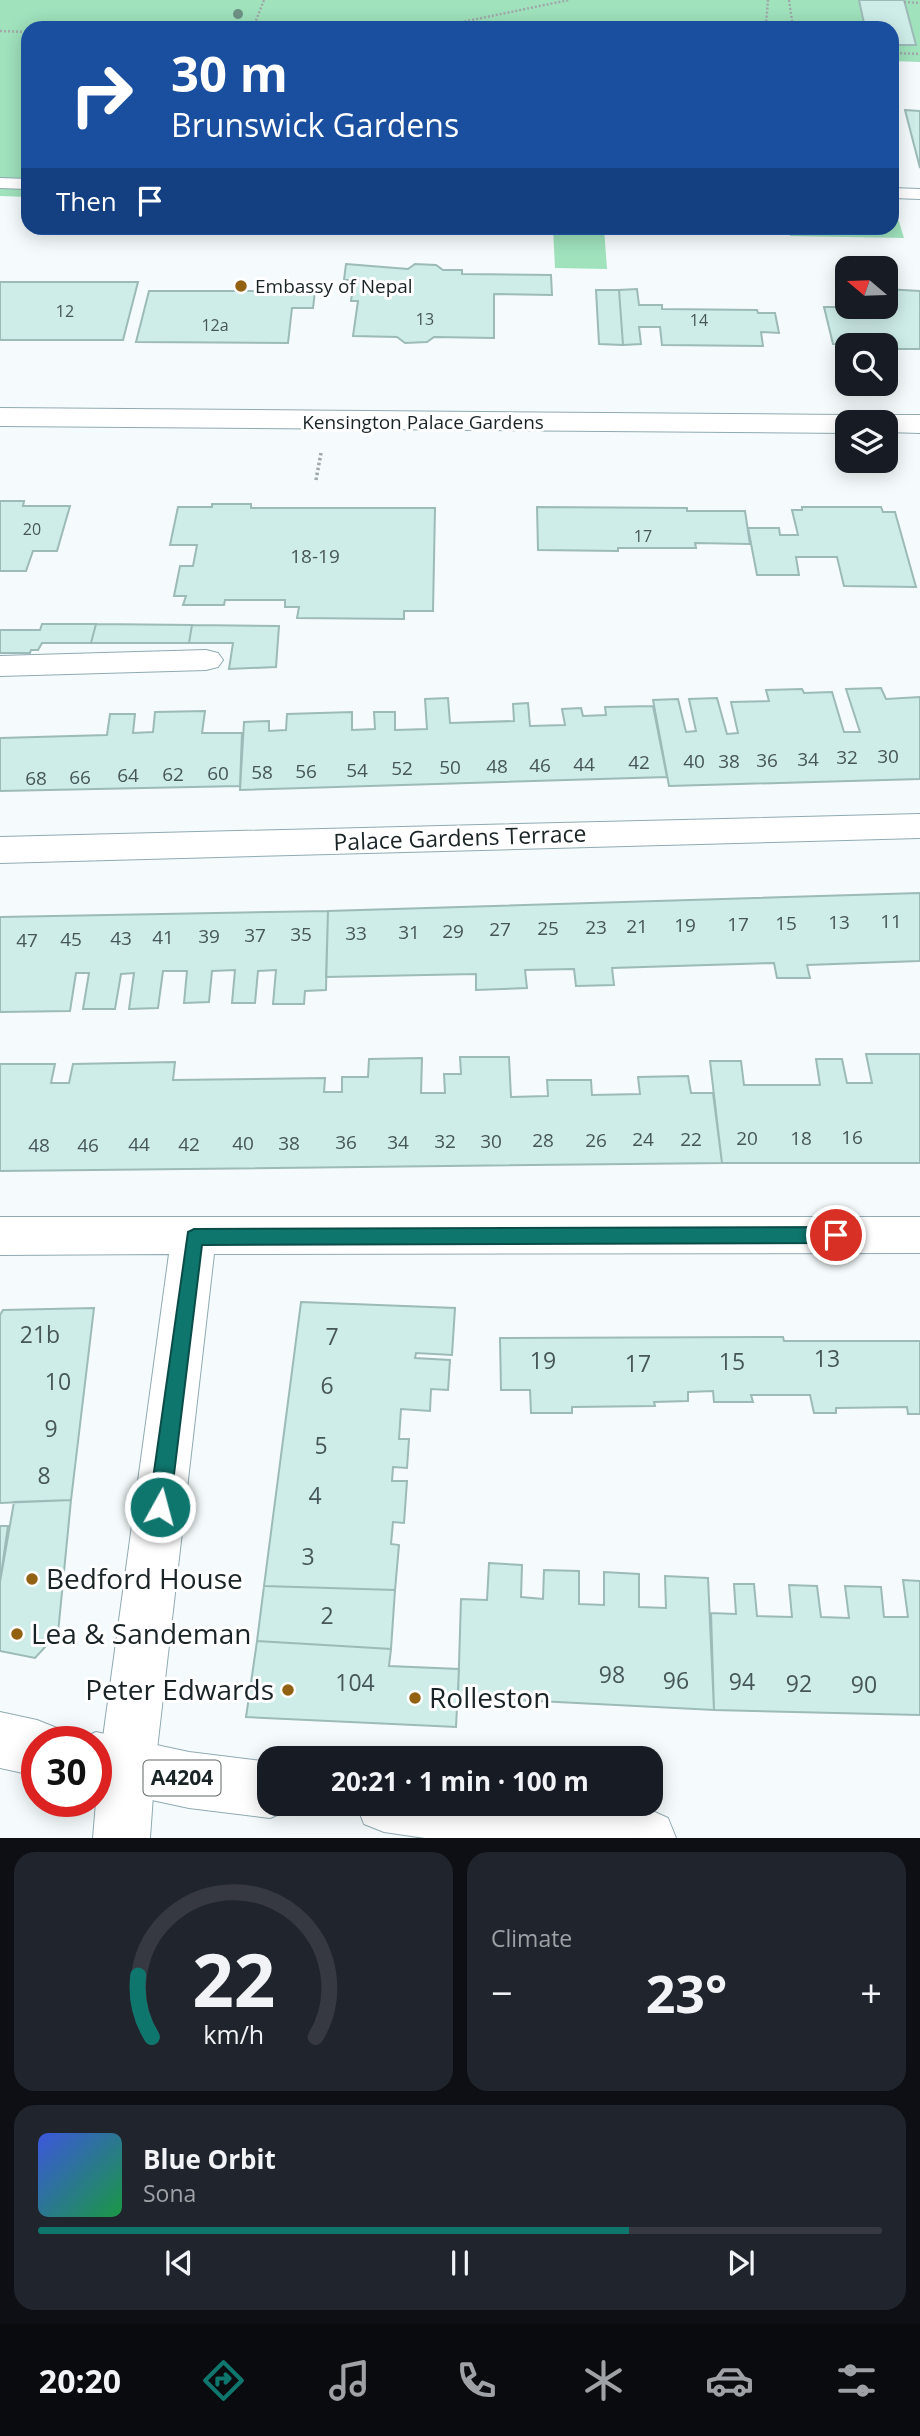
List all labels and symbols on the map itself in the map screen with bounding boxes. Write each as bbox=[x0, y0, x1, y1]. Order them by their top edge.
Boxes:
north arrow bbox=[835, 256, 898, 318]
place label: Embassy of Nepal bbox=[255, 273, 413, 299]
marker: Embassy of Nepal bbox=[233, 278, 249, 294]
house number: 12 bbox=[56, 300, 74, 322]
house number: 13 bbox=[416, 308, 434, 330]
house number: 14 bbox=[690, 309, 708, 331]
house number: 12a bbox=[201, 314, 229, 336]
street label: Kensington Palace Gardens bbox=[302, 409, 544, 435]
house number: 20 bbox=[23, 518, 41, 540]
house number: 17 bbox=[634, 525, 652, 547]
house number: 18-19 bbox=[290, 543, 340, 569]
house number: 30 bbox=[877, 743, 899, 769]
house number: 32 bbox=[836, 744, 858, 770]
house number: 34 bbox=[797, 746, 819, 772]
house number: 36 bbox=[756, 747, 778, 773]
house number: 40 bbox=[683, 748, 705, 774]
house number: 38 bbox=[718, 748, 740, 774]
house number: 42 bbox=[628, 749, 650, 775]
house number: 44 bbox=[573, 751, 595, 777]
house number: 46 bbox=[529, 752, 551, 778]
house number: 48 bbox=[486, 753, 508, 779]
house number: 50 bbox=[439, 754, 461, 780]
house number: 52 bbox=[391, 755, 413, 781]
house number: 54 bbox=[346, 757, 368, 783]
house number: 56 bbox=[295, 758, 317, 784]
house number: 58 bbox=[251, 759, 273, 785]
house number: 60 bbox=[207, 760, 229, 786]
house number: 62 bbox=[162, 761, 184, 787]
house number: 64 bbox=[117, 762, 139, 788]
house number: 66 bbox=[69, 764, 91, 790]
house number: 68 bbox=[25, 765, 47, 791]
street label: Palace Gardens Terrace bbox=[333, 817, 587, 857]
house number: 11 bbox=[880, 908, 902, 934]
house number: 13 bbox=[828, 909, 850, 935]
house number: 15 bbox=[775, 910, 797, 936]
house number: 17 bbox=[727, 911, 749, 937]
house number: 19 bbox=[674, 912, 696, 938]
house number: 21 bbox=[626, 913, 648, 939]
house number: 23 bbox=[585, 914, 607, 940]
house number: 25 bbox=[537, 915, 559, 941]
house number: 27 bbox=[489, 916, 511, 942]
house number: 29 bbox=[442, 918, 464, 944]
house number: 31 bbox=[398, 919, 420, 945]
house number: 33 bbox=[345, 920, 367, 946]
house number: 35 bbox=[290, 921, 312, 947]
house number: 37 bbox=[244, 922, 266, 948]
house number: 39 bbox=[198, 923, 220, 949]
house number: 41 bbox=[152, 924, 174, 950]
house number: 43 bbox=[110, 925, 132, 951]
house number: 45 bbox=[60, 926, 82, 952]
house number: 47 bbox=[16, 927, 38, 953]
house number: 16 bbox=[841, 1124, 863, 1150]
house number: 20 bbox=[736, 1125, 758, 1151]
house number: 18 bbox=[790, 1125, 812, 1151]
house number: 24 bbox=[632, 1126, 654, 1152]
house number: 22 bbox=[680, 1126, 702, 1152]
house number: 28 bbox=[532, 1127, 554, 1153]
house number: 26 bbox=[585, 1127, 607, 1153]
house number: 32 bbox=[434, 1128, 456, 1154]
house number: 30 bbox=[480, 1128, 502, 1154]
house number: 36 bbox=[335, 1129, 357, 1155]
house number: 34 bbox=[387, 1129, 409, 1155]
house number: 40 bbox=[232, 1130, 254, 1156]
house number: 38 bbox=[278, 1130, 300, 1156]
house number: 44 bbox=[128, 1131, 150, 1157]
house number: 42 bbox=[178, 1131, 200, 1157]
house number: 48 bbox=[28, 1132, 50, 1158]
house number: 46 bbox=[77, 1132, 99, 1158]
pin bbox=[806, 1205, 866, 1265]
house number: 21b bbox=[20, 1318, 60, 1350]
house number: 7 bbox=[325, 1320, 339, 1352]
house number: 13 bbox=[814, 1342, 840, 1374]
house number: 19 bbox=[530, 1344, 556, 1376]
house number: 15 bbox=[719, 1345, 745, 1377]
house number: 17 bbox=[625, 1347, 651, 1379]
house number: 10 bbox=[45, 1365, 71, 1397]
house number: 6 bbox=[320, 1369, 334, 1401]
house number: 9 bbox=[44, 1412, 58, 1444]
house number: 5 bbox=[314, 1429, 328, 1461]
house number: 8 bbox=[37, 1459, 51, 1491]
position arrow bbox=[123, 1470, 197, 1544]
house number: 4 bbox=[308, 1479, 322, 1511]
house number: 3 bbox=[301, 1540, 315, 1572]
place label: Bedford House bbox=[46, 1559, 243, 1597]
marker: Bedford House bbox=[24, 1571, 40, 1587]
house number: 2 bbox=[320, 1599, 334, 1631]
place label: Lea & Sandeman bbox=[31, 1614, 251, 1652]
marker: Lea & Sandeman bbox=[9, 1626, 25, 1642]
house number: 98 bbox=[599, 1658, 625, 1690]
house number: 96 bbox=[663, 1664, 689, 1696]
house number: 94 bbox=[729, 1665, 755, 1697]
house number: 104 bbox=[335, 1666, 375, 1698]
house number: 92 bbox=[786, 1667, 812, 1699]
house number: 90 bbox=[851, 1668, 877, 1700]
place label: Peter Edwards bbox=[85, 1670, 274, 1708]
place label: Rolleston bbox=[429, 1678, 550, 1716]
marker: Peter Edwards bbox=[280, 1682, 296, 1698]
marker: Rolleston bbox=[407, 1690, 423, 1706]
speed limit sign: 30 bbox=[21, 1726, 112, 1817]
road number: A4204 bbox=[144, 1760, 220, 1796]

